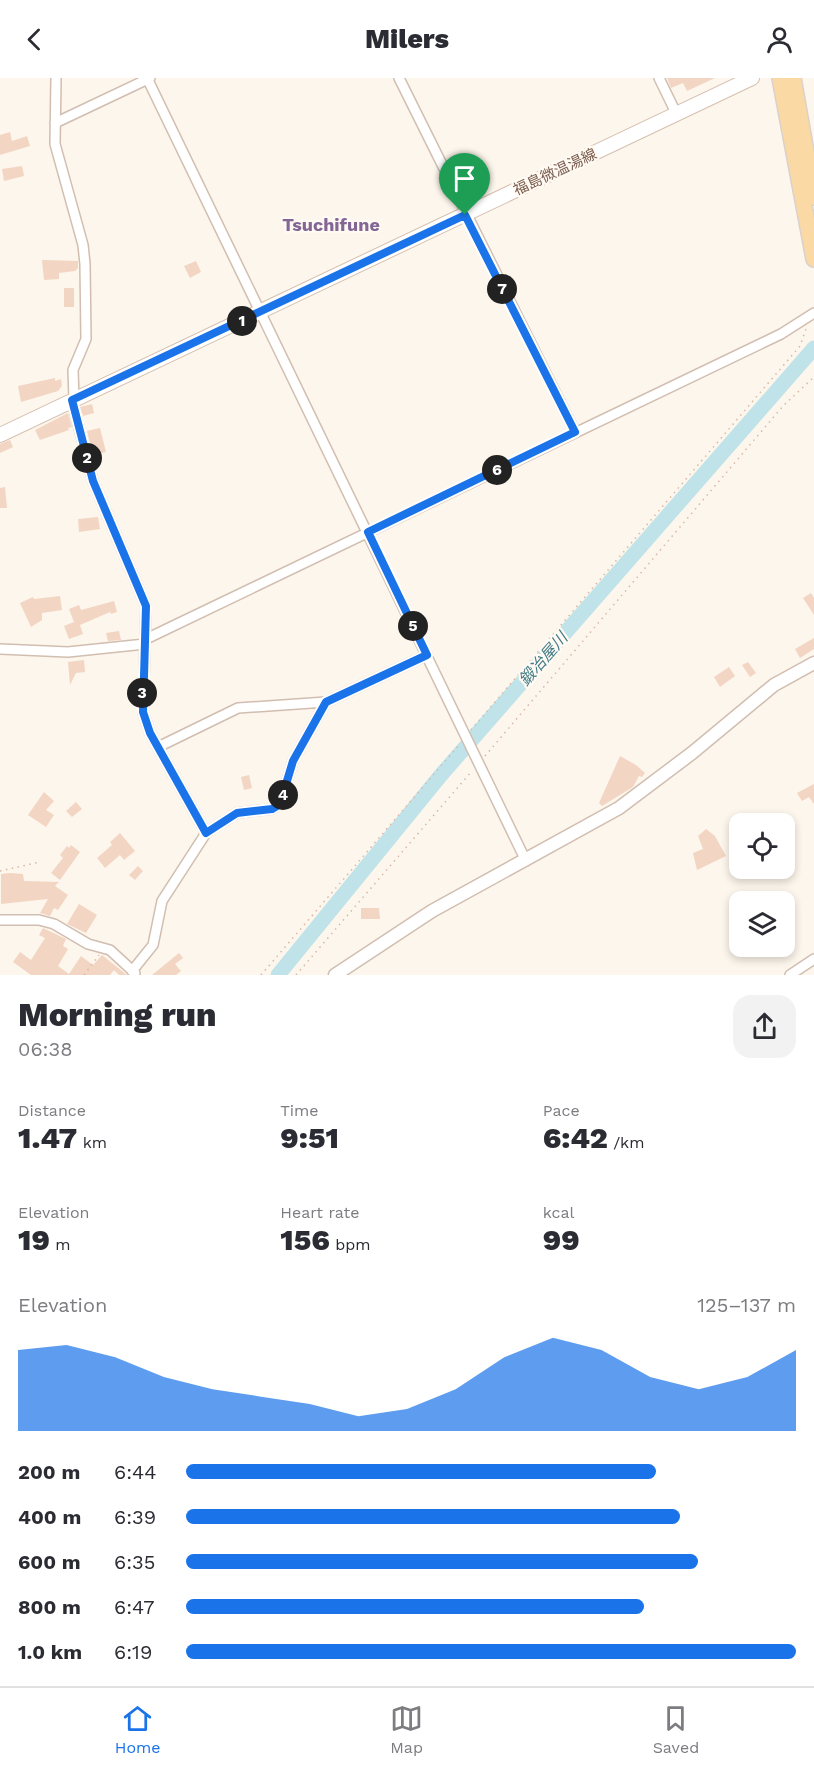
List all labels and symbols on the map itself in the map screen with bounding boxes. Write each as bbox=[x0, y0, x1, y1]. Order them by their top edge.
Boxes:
street label: 福島微温湯線 bbox=[510, 145, 600, 199]
pin bbox=[439, 153, 490, 215]
district label: Tsuchifune bbox=[282, 214, 380, 235]
pin: 7 bbox=[487, 274, 517, 304]
pin: 1 bbox=[227, 306, 257, 336]
pin: 2 bbox=[72, 443, 102, 473]
pin: 6 bbox=[482, 455, 512, 485]
pin: 5 bbox=[398, 611, 428, 641]
water label: 鍛冶屋川 bbox=[515, 627, 572, 689]
pin: 3 bbox=[127, 678, 157, 708]
pin: 4 bbox=[268, 780, 298, 810]

